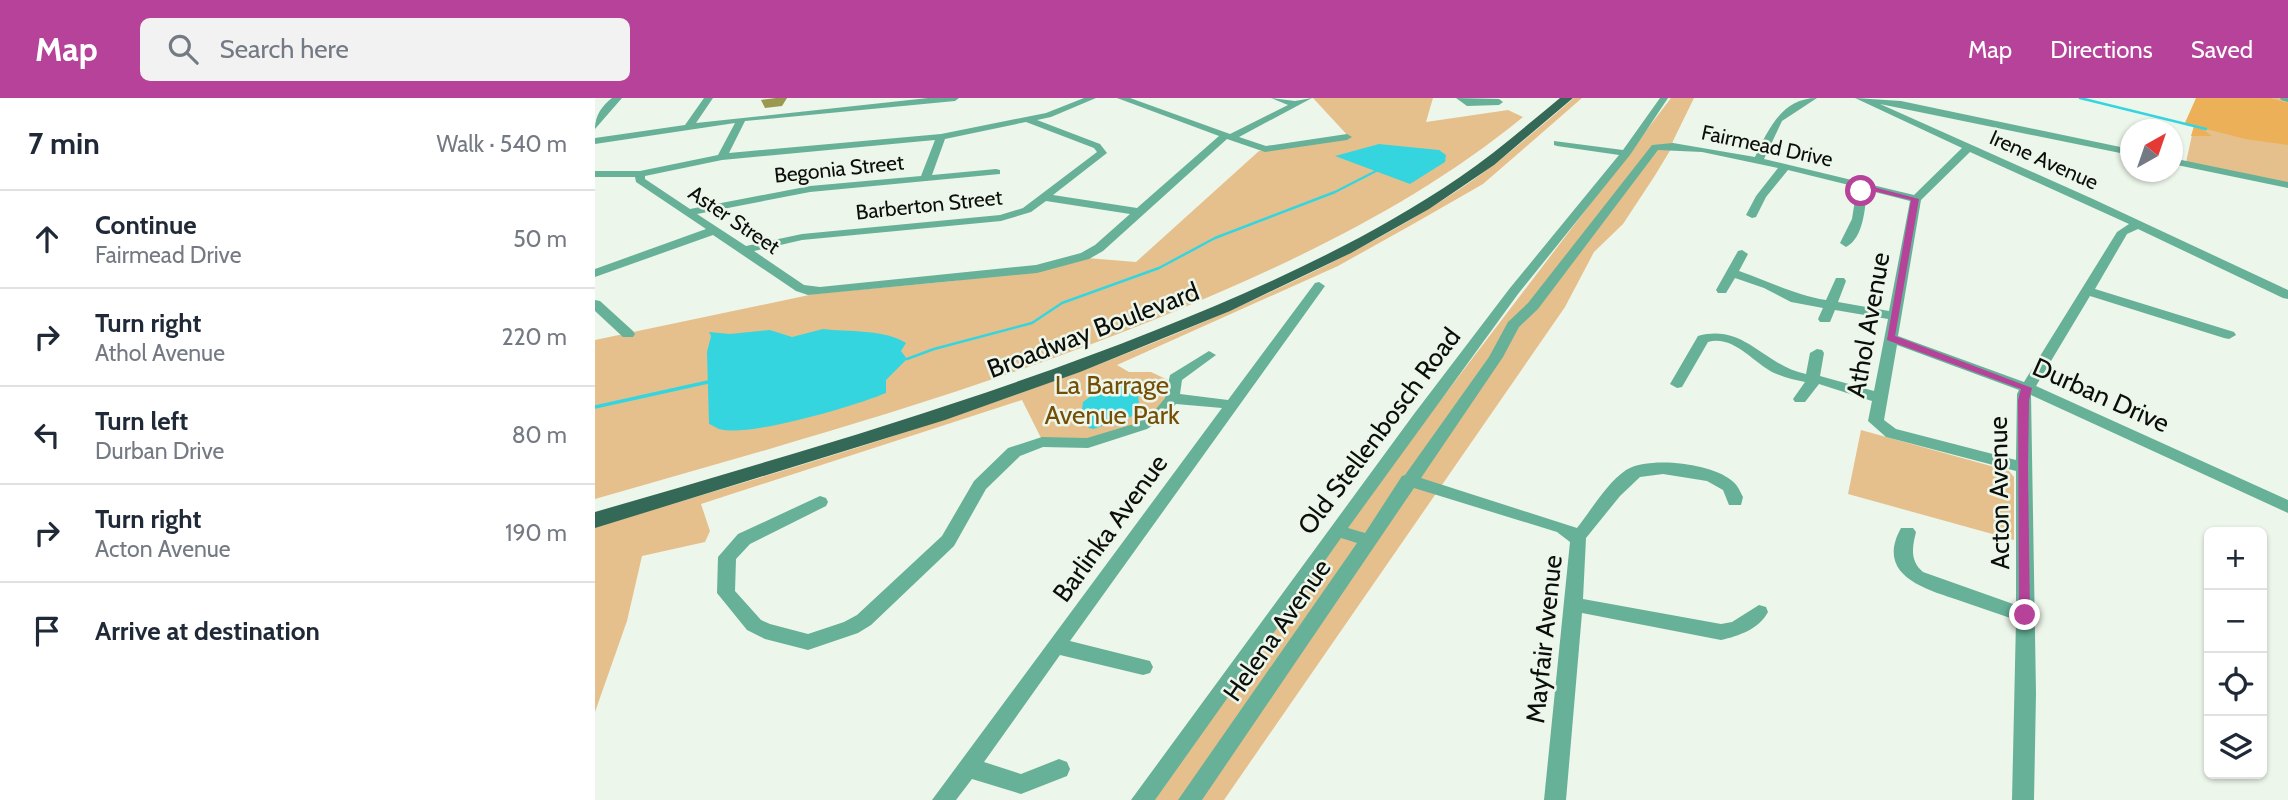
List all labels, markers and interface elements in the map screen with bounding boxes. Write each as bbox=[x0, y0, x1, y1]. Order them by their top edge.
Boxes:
search box bbox=[140, 18, 630, 81]
text: Map bbox=[35, 29, 98, 69]
icon: search bbox=[164, 30, 202, 68]
text: Search here bbox=[220, 33, 349, 65]
text: Map bbox=[1968, 35, 2012, 64]
text: Directions bbox=[2050, 35, 2153, 64]
text: Saved bbox=[2191, 35, 2253, 64]
street label: Fairmead Drive bbox=[1699, 119, 1835, 172]
north arrow bbox=[2120, 119, 2183, 182]
text: 7 min bbox=[28, 125, 100, 162]
street label: Irene Avenue bbox=[1986, 125, 2103, 195]
text: Walk · 540 m bbox=[436, 130, 567, 158]
street label: Begonia Street bbox=[773, 149, 905, 188]
route start bbox=[1845, 175, 1876, 206]
street label: Aster Street bbox=[684, 180, 785, 259]
street label: Barberton Street bbox=[854, 184, 1003, 225]
text: Continue bbox=[95, 209, 197, 241]
icon: ahead bbox=[28, 220, 66, 258]
text: 50 m bbox=[513, 225, 567, 253]
text: Fairmead Drive bbox=[95, 241, 241, 269]
street label: Athol Avenue bbox=[1839, 250, 1897, 400]
street label: Broadway Boulevard bbox=[983, 275, 1203, 385]
text: Turn right bbox=[95, 307, 201, 339]
icon: right bbox=[28, 318, 66, 356]
street label: Old Stellenbosch Road bbox=[1291, 321, 1467, 541]
text: 220 m bbox=[501, 323, 567, 351]
text: Athol Avenue bbox=[95, 339, 225, 367]
street label: Durban Drive bbox=[2028, 351, 2174, 439]
park label: La Barrage Avenue Park bbox=[1044, 369, 1180, 431]
text: Turn left bbox=[95, 405, 188, 437]
icon: left bbox=[28, 416, 66, 454]
street label: Acton Avenue bbox=[1982, 416, 2016, 570]
text: 80 m bbox=[512, 421, 567, 449]
text: Durban Drive bbox=[95, 437, 224, 465]
street label: Barlinka Avenue bbox=[1046, 448, 1174, 608]
text: Turn right bbox=[95, 503, 201, 535]
icon: right bbox=[28, 514, 66, 552]
text: 190 m bbox=[505, 519, 567, 547]
map controls bbox=[2204, 527, 2267, 779]
button: + bbox=[2204, 527, 2267, 590]
text: Acton Avenue bbox=[95, 535, 231, 563]
street label: Helena Avenue bbox=[1216, 553, 1338, 707]
street label: Mayfair Avenue bbox=[1519, 553, 1569, 725]
button: − bbox=[2204, 590, 2267, 653]
route end bbox=[2009, 599, 2040, 630]
icon: arrive bbox=[28, 612, 66, 650]
text: Arrive at destination bbox=[95, 615, 320, 647]
button: locate bbox=[2204, 653, 2267, 716]
button: layers bbox=[2204, 716, 2267, 779]

